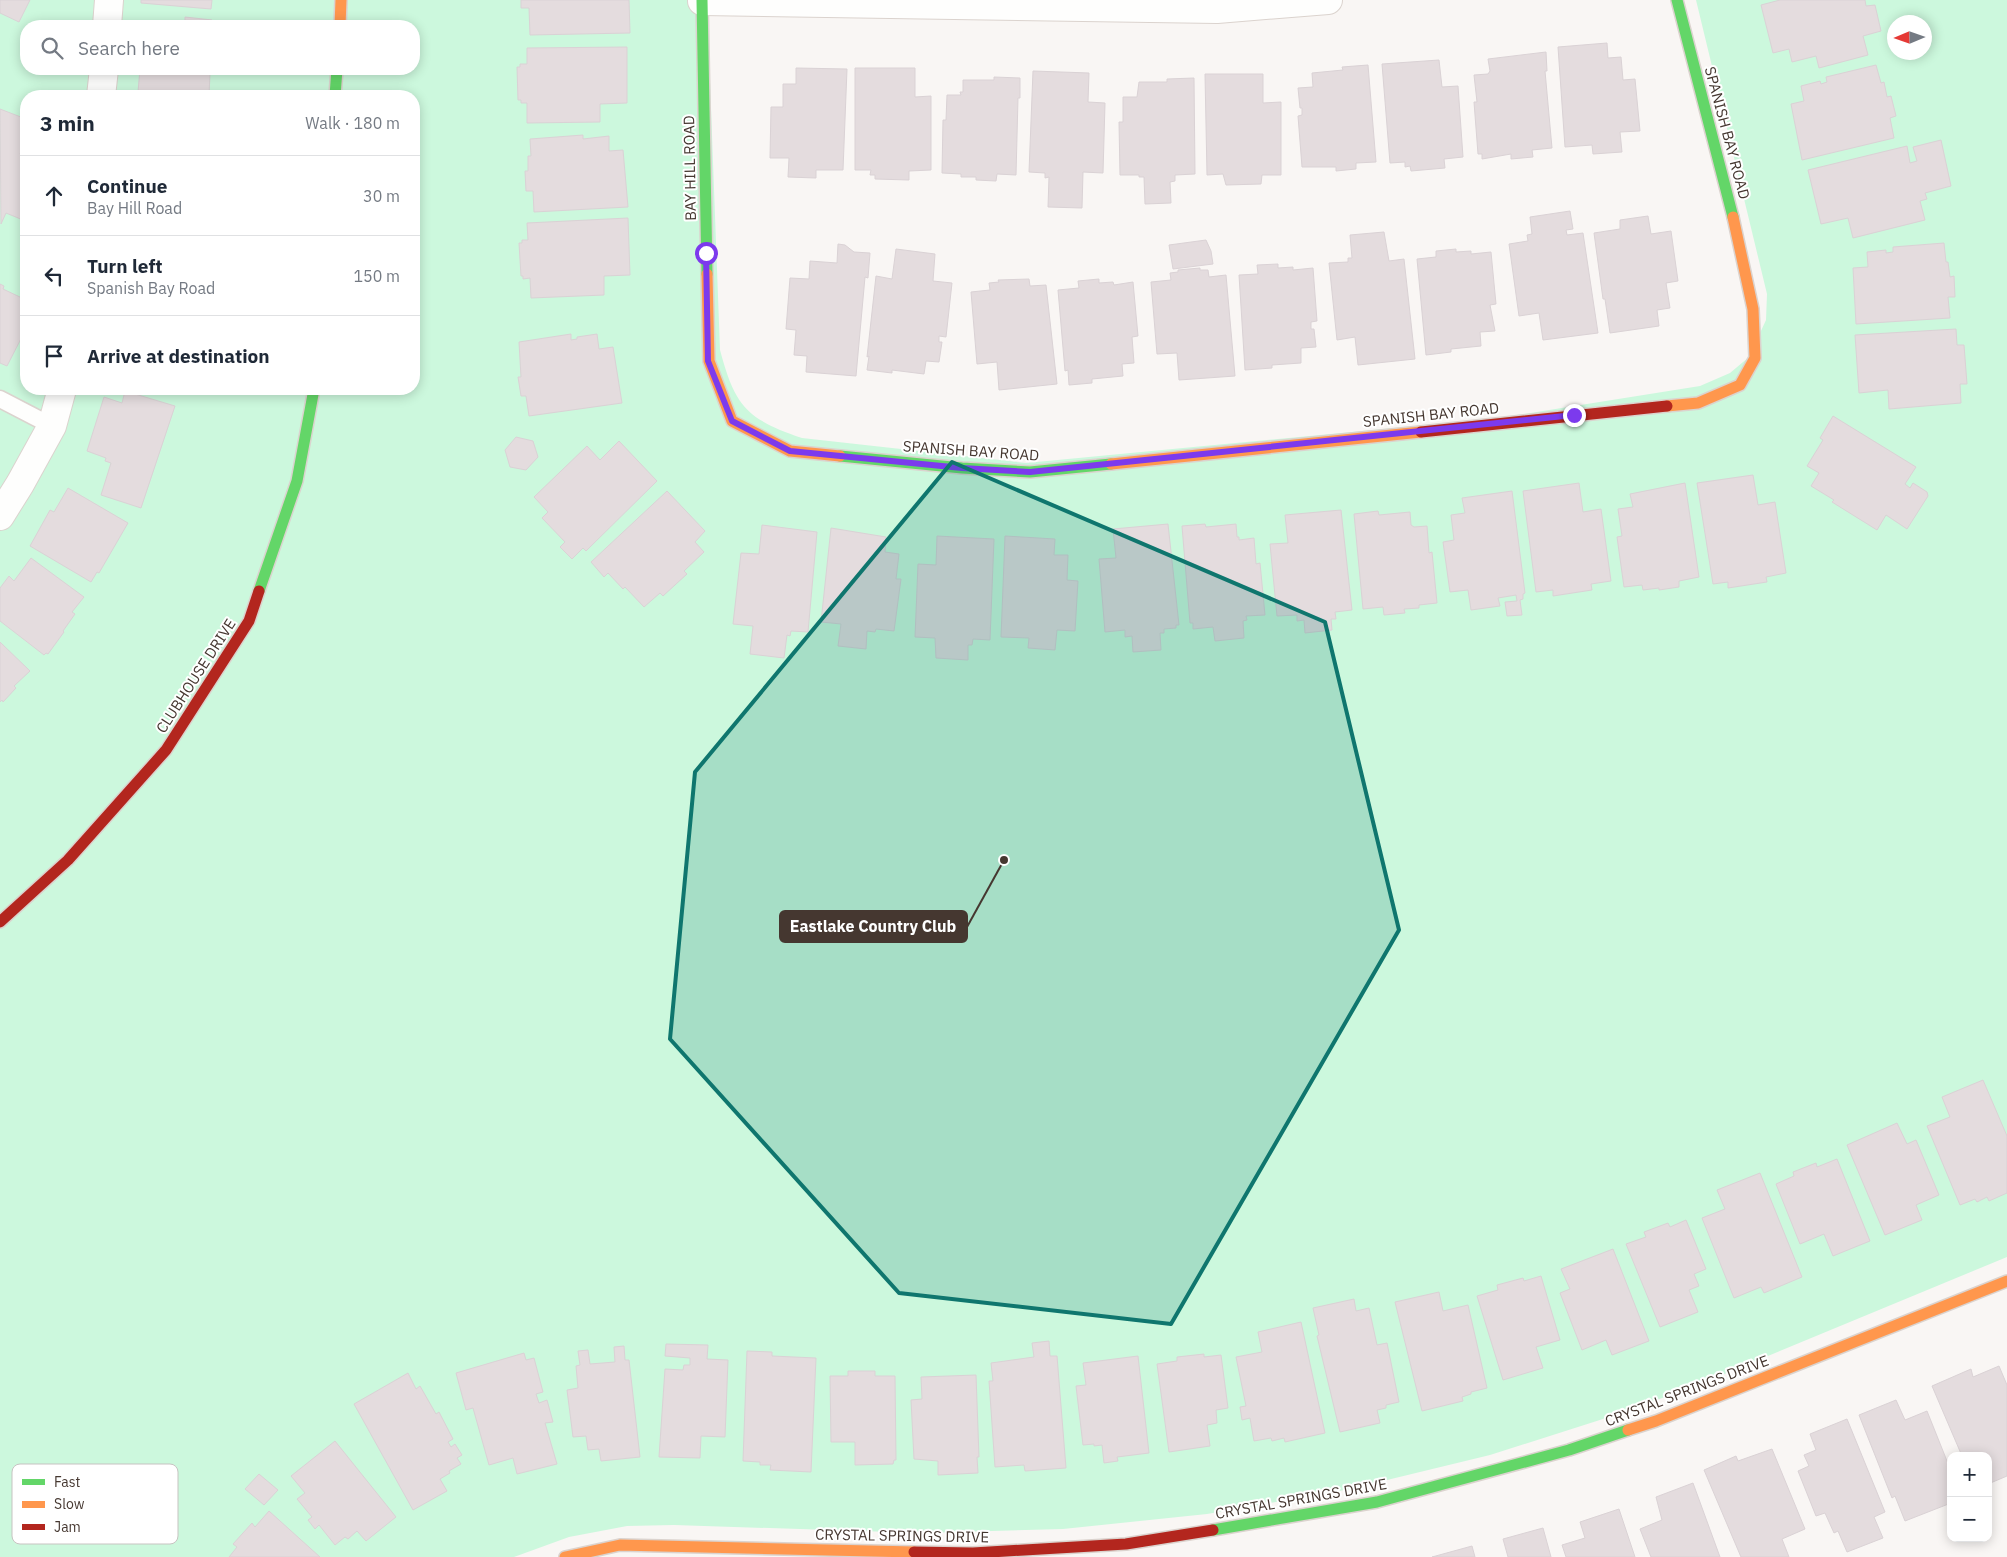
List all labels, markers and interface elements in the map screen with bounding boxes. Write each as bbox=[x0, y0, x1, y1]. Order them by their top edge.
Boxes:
north arrow bbox=[1887, 15, 1932, 60]
search box bbox=[20, 20, 420, 75]
icon: search bbox=[38, 34, 66, 62]
text: Search here bbox=[78, 36, 180, 60]
street label: SPANISH BAY ROAD bbox=[1701, 64, 1754, 201]
text: 3 min bbox=[40, 109, 95, 137]
text: Walk · 180 m bbox=[305, 113, 400, 133]
street label: BAY HILL ROAD bbox=[679, 115, 700, 221]
text: Continue bbox=[87, 174, 167, 198]
icon: ahead bbox=[40, 182, 68, 210]
text: 30 m bbox=[363, 186, 400, 206]
text: Bay Hill Road bbox=[87, 198, 182, 218]
route start bbox=[695, 242, 718, 265]
text: Turn left bbox=[87, 254, 163, 278]
icon: left bbox=[40, 262, 68, 290]
text: 150 m bbox=[353, 266, 400, 286]
text: Spanish Bay Road bbox=[87, 278, 215, 298]
icon: arrive bbox=[40, 342, 68, 370]
text: Arrive at destination bbox=[87, 344, 270, 368]
street label: SPANISH BAY ROAD bbox=[1362, 398, 1500, 431]
route end bbox=[1563, 404, 1586, 427]
street label: SPANISH BAY ROAD bbox=[902, 436, 1040, 465]
street label: CLUBHOUSE DRIVE bbox=[152, 615, 240, 736]
callout: Eastlake Country Club bbox=[780, 911, 967, 942]
text: Eastlake Country Club bbox=[790, 916, 957, 936]
street label: CRYSTAL SPRINGS DRIVE bbox=[1602, 1350, 1771, 1431]
map controls bbox=[1947, 1452, 1992, 1542]
button: + bbox=[1947, 1452, 1992, 1497]
legend bbox=[12, 1464, 178, 1544]
text: Fast bbox=[54, 1473, 80, 1491]
street label: CRYSTAL SPRINGS DRIVE bbox=[1214, 1474, 1388, 1523]
text: Slow bbox=[54, 1495, 85, 1513]
button: − bbox=[1947, 1497, 1992, 1542]
text: Jam bbox=[54, 1518, 81, 1536]
street label: CRYSTAL SPRINGS DRIVE bbox=[815, 1524, 989, 1547]

